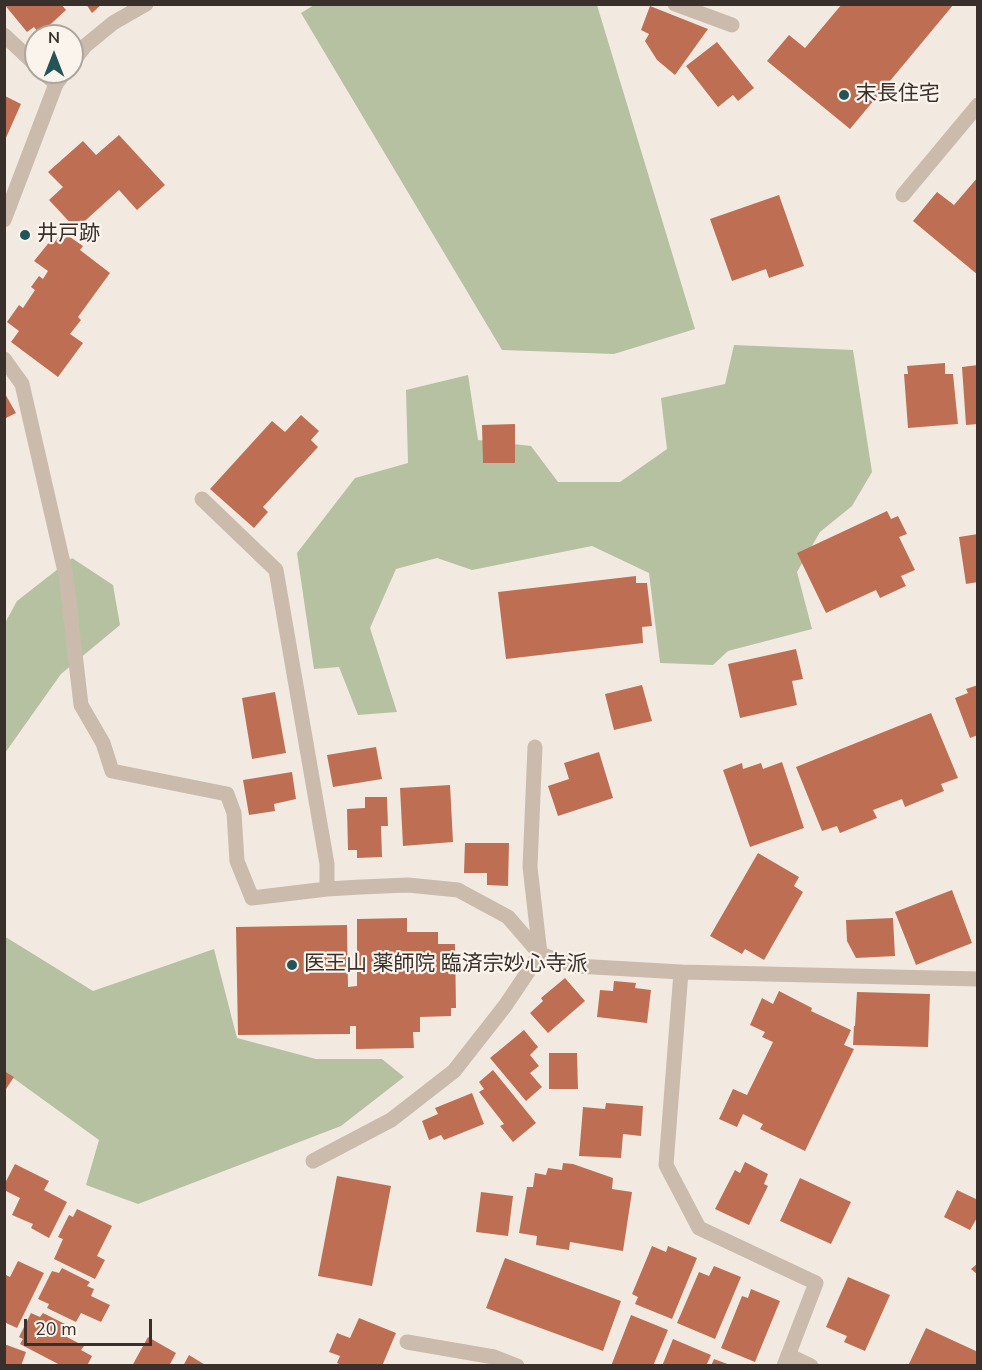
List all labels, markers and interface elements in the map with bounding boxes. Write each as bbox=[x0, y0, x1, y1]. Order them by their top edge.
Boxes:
north arrow bbox=[24, 24, 84, 84]
text: N bbox=[48, 27, 60, 49]
place label: 末長住宅 bbox=[856, 82, 940, 108]
marker: 末長住宅 bbox=[837, 88, 851, 102]
place label: 井戸跡 bbox=[37, 222, 100, 248]
marker: 井戸跡 bbox=[18, 228, 32, 242]
place label: 医王山 薬師院 臨済宗妙心寺派 bbox=[304, 952, 588, 978]
marker: 医王山 薬師院 臨済宗妙心寺派 bbox=[285, 958, 299, 972]
scale bar bbox=[27, 1307, 154, 1345]
text: 20 m bbox=[35, 1317, 77, 1341]

